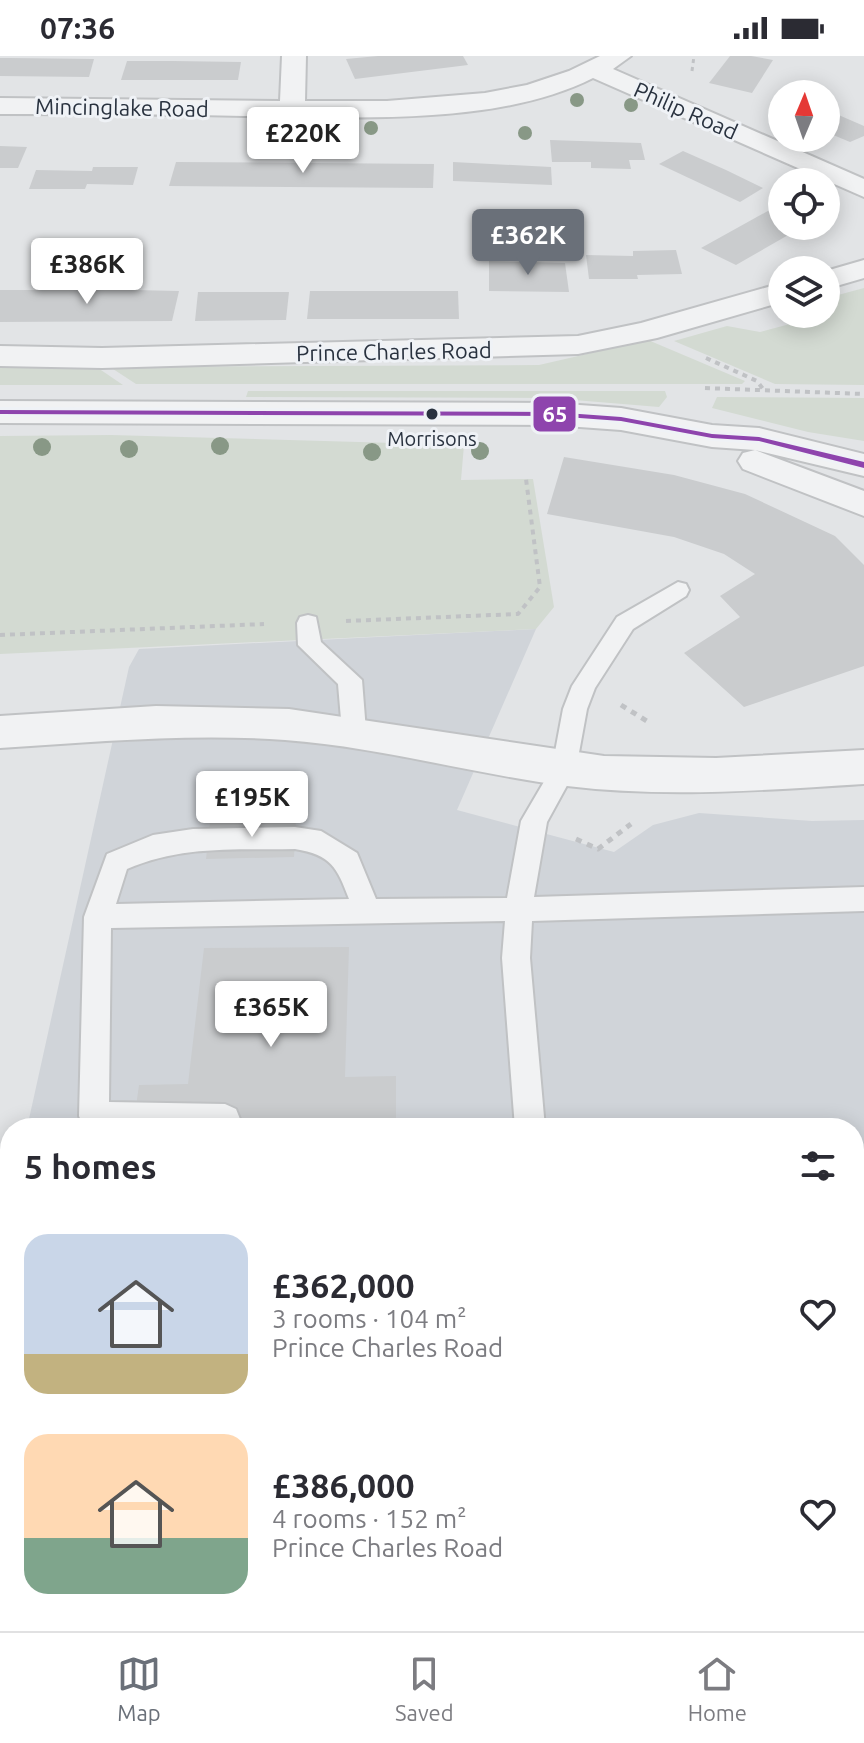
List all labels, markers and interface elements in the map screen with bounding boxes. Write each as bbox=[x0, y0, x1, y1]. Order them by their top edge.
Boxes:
text: 07:36 bbox=[40, 11, 115, 45]
street label: Philip Road bbox=[630, 76, 742, 144]
north arrow bbox=[768, 80, 840, 152]
map controls bbox=[768, 80, 840, 328]
street label: Mincinglake Road bbox=[35, 93, 209, 121]
pin: £220K bbox=[247, 107, 359, 175]
text: £220K bbox=[265, 118, 341, 147]
button: locate bbox=[768, 168, 840, 240]
pin: £362K bbox=[472, 209, 584, 277]
text: £362K bbox=[490, 220, 566, 249]
pin: £386K bbox=[31, 238, 143, 306]
text: £386K bbox=[49, 249, 125, 278]
button: layers bbox=[768, 256, 840, 328]
street label: Prince Charles Road bbox=[296, 337, 492, 365]
line badge: 65 bbox=[532, 395, 577, 433]
text: 65 bbox=[543, 401, 567, 426]
marker: Morrisons bbox=[424, 406, 440, 422]
place label: Morrisons bbox=[387, 427, 477, 450]
pin: £195K bbox=[196, 771, 308, 839]
text: £195K bbox=[214, 782, 290, 811]
pin: £365K bbox=[215, 981, 327, 1049]
text: £365K bbox=[233, 992, 309, 1021]
icon: filters bbox=[796, 1144, 840, 1188]
text: 5 homes bbox=[24, 1147, 157, 1185]
icon: home bbox=[88, 1266, 184, 1362]
text: £362,000 bbox=[272, 1266, 415, 1304]
icon: heart bbox=[796, 1292, 840, 1336]
text: 3 rooms · 104 m² bbox=[272, 1304, 467, 1333]
text: Prince Charles Road bbox=[272, 1333, 503, 1362]
icon: home bbox=[88, 1466, 184, 1562]
text: £386,000 bbox=[272, 1466, 415, 1504]
icon: heart bbox=[796, 1492, 840, 1536]
text: 4 rooms · 152 m² bbox=[272, 1504, 467, 1533]
text: Prince Charles Road bbox=[272, 1533, 503, 1562]
tab: Map bbox=[117, 1652, 161, 1725]
tab: Saved bbox=[395, 1652, 454, 1725]
tab: Home bbox=[688, 1652, 747, 1725]

